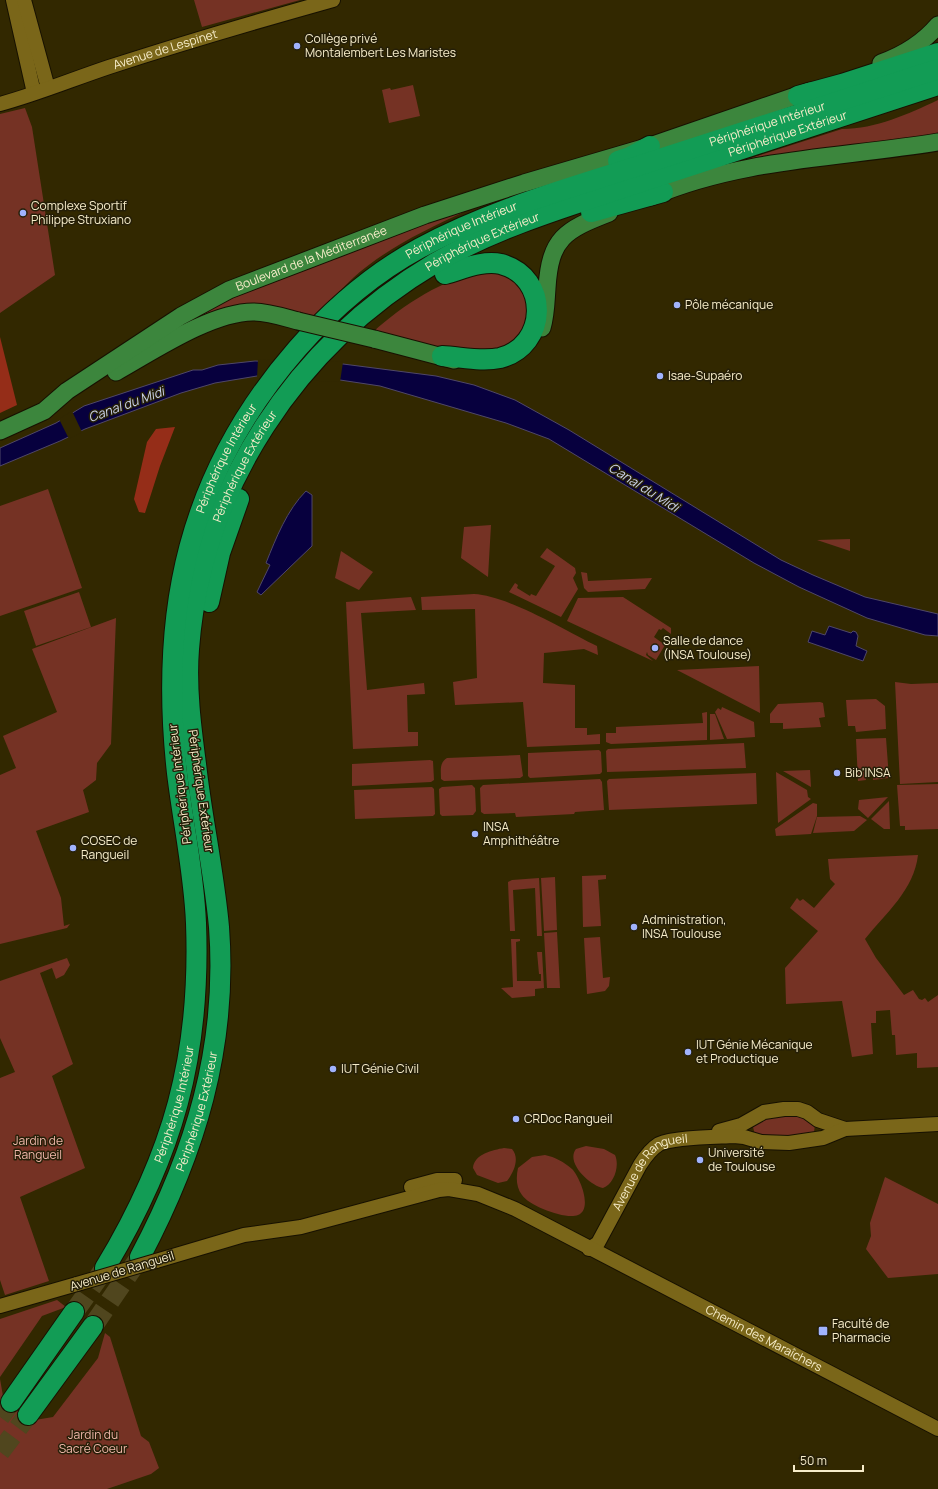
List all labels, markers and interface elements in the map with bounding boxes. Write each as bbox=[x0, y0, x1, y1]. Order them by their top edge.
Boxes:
street label: Avenue de Lespinet bbox=[111, 25, 219, 73]
place label: Collège privé Montalembert Les Maristes bbox=[305, 30, 456, 61]
marker: Collège privé Montalembert Les Maristes bbox=[292, 41, 302, 51]
street label: Périphérique Intérieur bbox=[707, 97, 828, 150]
street label: Périphérique Extérieur bbox=[726, 106, 850, 161]
place label: Complexe Sportif Philippe Struxiano bbox=[31, 197, 131, 228]
street label: Périphérique Intérieur bbox=[402, 197, 520, 262]
street label: Périphérique Extérieur bbox=[422, 207, 542, 275]
marker: Complexe Sportif Philippe Struxiano bbox=[18, 208, 28, 218]
street label: Boulevard de la Méditerranée bbox=[233, 221, 389, 295]
place label: Pôle mécanique bbox=[685, 296, 773, 313]
marker: Pôle mécanique bbox=[672, 300, 682, 310]
place label: Isae-Supaéro bbox=[668, 367, 742, 384]
marker: Isae-Supaéro bbox=[655, 371, 665, 381]
water label: Canal du Midi bbox=[85, 381, 168, 426]
street label: Périphérique Intérieur bbox=[192, 399, 261, 515]
street label: Périphérique Extérieur bbox=[208, 406, 281, 524]
water label: Canal du Midi bbox=[605, 458, 684, 517]
place label: Salle de dance (INSA Toulouse) bbox=[663, 632, 752, 663]
marker: Salle de dance (INSA Toulouse) bbox=[650, 643, 660, 653]
street label: Périphérique Intérieur bbox=[164, 722, 195, 845]
street label: Périphérique Extérieur bbox=[184, 728, 219, 854]
place label: Bib'INSA bbox=[845, 764, 891, 781]
marker: Bib'INSA bbox=[832, 768, 842, 778]
place label: INSA Amphithéâtre bbox=[483, 818, 559, 849]
marker: INSA Amphithéâtre bbox=[470, 829, 480, 839]
place label: COSEC de Rangueil bbox=[81, 832, 137, 863]
marker: COSEC de Rangueil bbox=[68, 843, 78, 853]
place label: Administration, INSA Toulouse bbox=[642, 911, 727, 942]
marker: Administration, INSA Toulouse bbox=[629, 922, 639, 932]
place label: IUT Génie Mécanique et Productique bbox=[696, 1036, 813, 1067]
street label: Périphérique Intérieur bbox=[150, 1044, 198, 1165]
marker: IUT Génie Mécanique et Productique bbox=[683, 1047, 693, 1057]
street label: Périphérique Extérieur bbox=[171, 1049, 221, 1174]
place label: IUT Génie Civil bbox=[341, 1060, 419, 1077]
marker: IUT Génie Civil bbox=[328, 1064, 338, 1074]
place label: CRDoc Rangueil bbox=[524, 1110, 613, 1127]
marker: CRDoc Rangueil bbox=[511, 1114, 521, 1124]
street label: Avenue de Rangueil bbox=[608, 1129, 688, 1213]
park label: Jardin de Rangueil bbox=[13, 1132, 63, 1163]
place label: Université de Toulouse bbox=[708, 1144, 775, 1175]
marker: Université de Toulouse bbox=[695, 1155, 705, 1165]
street label: Avenue de Rangueil bbox=[68, 1247, 176, 1294]
street label: Chemin des Maraîchers bbox=[703, 1301, 825, 1375]
place label: Faculté de Pharmacie bbox=[832, 1315, 891, 1346]
marker: Faculté de Pharmacie bbox=[817, 1325, 829, 1337]
park label: Jardin du Sacré Coeur bbox=[59, 1426, 128, 1457]
scale bar bbox=[794, 1447, 863, 1473]
text: 50 m bbox=[800, 1452, 827, 1469]

